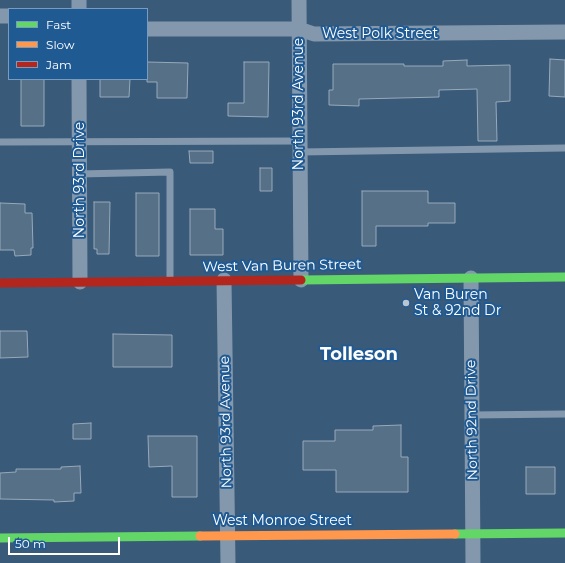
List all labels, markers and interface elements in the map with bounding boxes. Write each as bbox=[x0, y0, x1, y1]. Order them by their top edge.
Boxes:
legend bbox=[8, 8, 148, 80]
text: Fast bbox=[46, 17, 71, 32]
street label: West Polk Street bbox=[322, 26, 438, 42]
text: Slow bbox=[46, 37, 75, 52]
street label: North 93rd Avenue bbox=[291, 38, 307, 170]
text: Jam bbox=[46, 57, 72, 72]
street label: North 93rd Drive bbox=[72, 122, 88, 238]
street label: West Van Buren Street bbox=[202, 256, 362, 276]
place label: Van Buren St & 92nd Dr bbox=[414, 287, 501, 320]
marker: Van Buren St & 92nd Dr bbox=[401, 298, 411, 308]
district label: Tolleson bbox=[320, 344, 398, 366]
street label: North 93rd Avenue bbox=[216, 356, 236, 488]
street label: North 92nd Drive bbox=[463, 360, 481, 480]
street label: West Monroe Street bbox=[212, 513, 352, 529]
scale bar bbox=[10, 529, 122, 555]
text: 50 m bbox=[15, 536, 46, 551]

